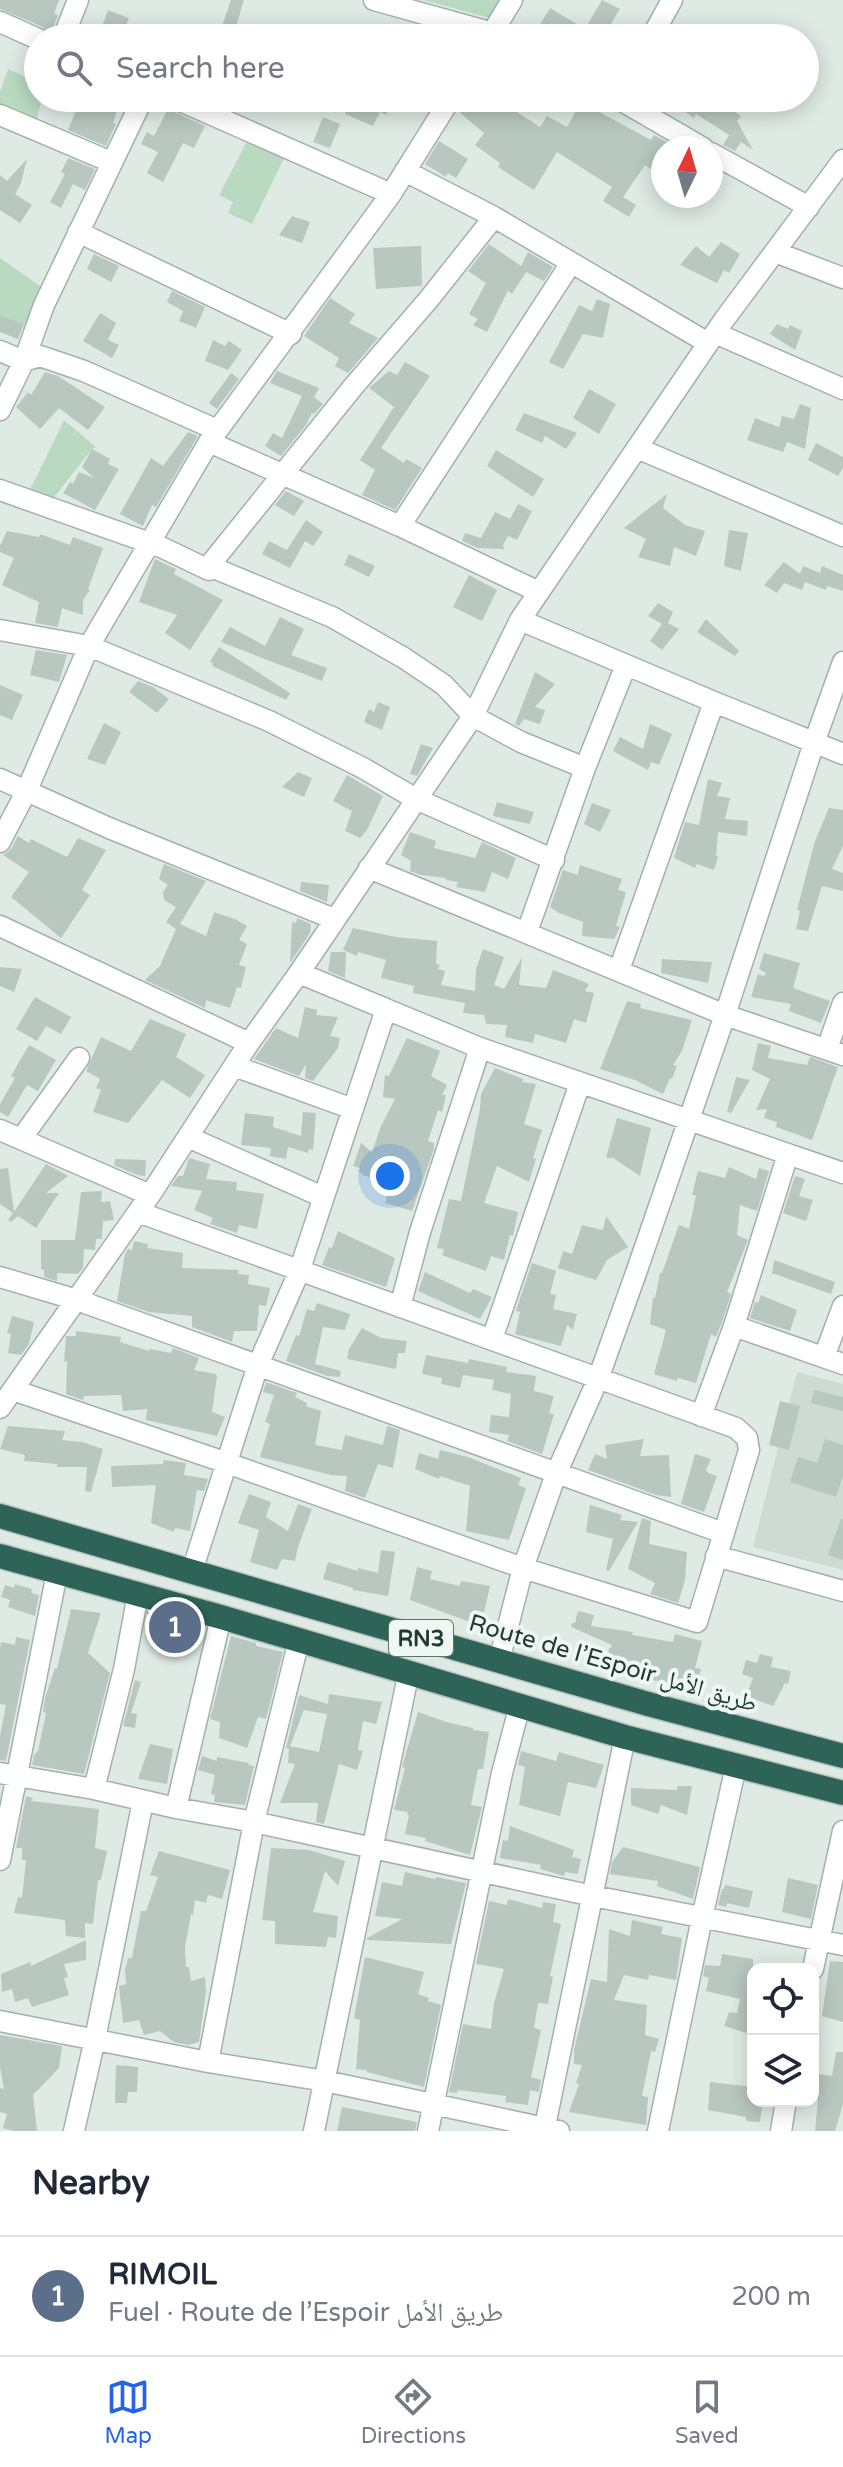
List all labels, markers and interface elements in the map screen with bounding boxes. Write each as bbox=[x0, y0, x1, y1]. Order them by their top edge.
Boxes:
search box bbox=[24, 24, 819, 112]
icon: search bbox=[52, 46, 96, 90]
text: Search here bbox=[116, 50, 285, 87]
north arrow bbox=[651, 136, 723, 208]
your location bbox=[370, 1156, 410, 1196]
pin: 1 bbox=[149, 1597, 201, 1657]
street label: Route de l’Espoir طريق الأمل bbox=[465, 1608, 760, 1719]
road number: RN3 bbox=[389, 1620, 453, 1656]
map controls bbox=[747, 1963, 819, 2107]
button: locate bbox=[747, 1963, 819, 2035]
button: layers bbox=[747, 2035, 819, 2107]
text: Nearby bbox=[32, 2163, 150, 2204]
text: RIMOIL bbox=[108, 2256, 217, 2293]
text: 1 bbox=[50, 2281, 66, 2312]
text: 200 m bbox=[731, 2281, 811, 2312]
text: Fuel · Route de l’Espoir طريق الأمل bbox=[108, 2297, 503, 2328]
tab: Map bbox=[104, 2375, 152, 2449]
tab: Directions bbox=[361, 2375, 466, 2449]
tab: Saved bbox=[675, 2375, 739, 2449]

